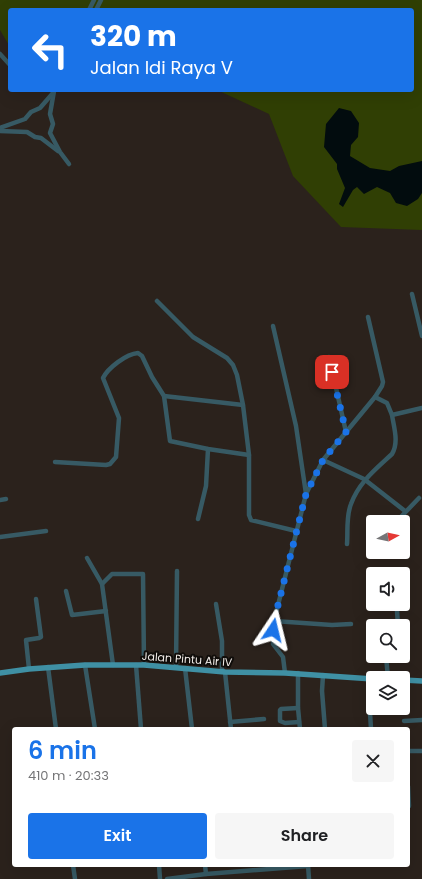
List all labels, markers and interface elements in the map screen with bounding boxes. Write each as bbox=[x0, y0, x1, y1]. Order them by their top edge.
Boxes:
text: 320 m bbox=[90, 17, 177, 56]
icon: left bbox=[24, 24, 76, 76]
text: Jalan Idi Raya V bbox=[90, 55, 233, 80]
pin bbox=[315, 355, 349, 389]
icon: arrive bbox=[321, 361, 343, 383]
north arrow bbox=[366, 515, 410, 559]
map controls bbox=[366, 515, 410, 715]
button: sound bbox=[366, 567, 410, 611]
position arrow bbox=[252, 609, 294, 651]
button: search bbox=[366, 619, 410, 663]
street label: Jalan Pintu Air IV bbox=[141, 648, 233, 670]
button: layers bbox=[366, 671, 410, 715]
text: 6 min bbox=[28, 734, 97, 767]
button: close bbox=[352, 740, 394, 782]
text: 410 m · 20:33 bbox=[28, 766, 109, 785]
button: Exit bbox=[28, 813, 207, 859]
button: Share bbox=[215, 813, 394, 859]

